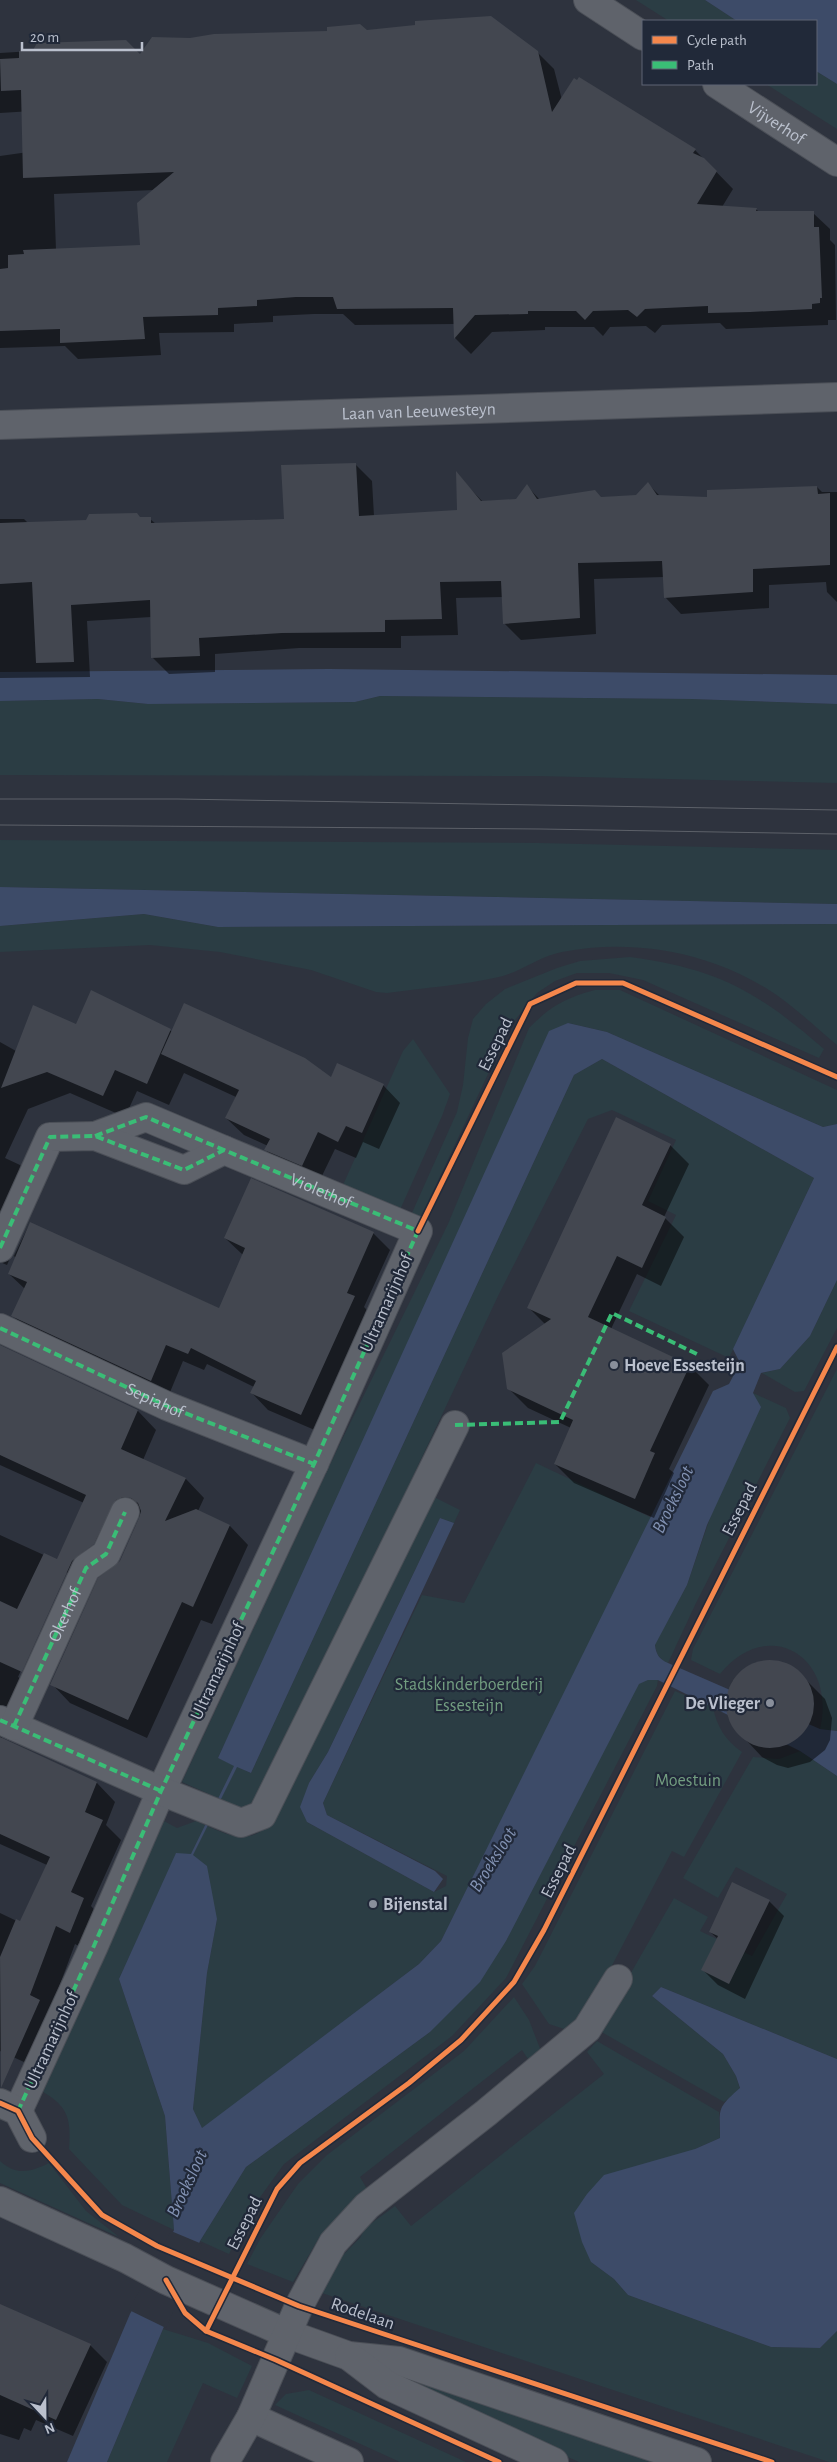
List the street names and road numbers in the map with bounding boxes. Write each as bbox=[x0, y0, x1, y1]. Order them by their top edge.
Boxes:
street label: Vijverhof bbox=[744, 99, 809, 149]
street label: Laan van Leeuwesteyn bbox=[341, 400, 496, 424]
street label: Essepad bbox=[475, 1015, 516, 1074]
street label: Violethof bbox=[287, 1171, 356, 1213]
street label: Ultramarijnhof bbox=[357, 1250, 417, 1355]
street label: Sepiahof bbox=[123, 1380, 188, 1422]
street label: Essepad bbox=[719, 1480, 761, 1539]
street label: Okerhof bbox=[46, 1584, 86, 1645]
street label: Ultramarijnhof bbox=[187, 1619, 249, 1723]
street label: Essepad bbox=[538, 1842, 580, 1901]
street label: Ultramarijnhof bbox=[21, 1988, 83, 2092]
street label: Essepad bbox=[224, 2194, 266, 2253]
street label: Rodelaan bbox=[329, 2295, 397, 2333]

